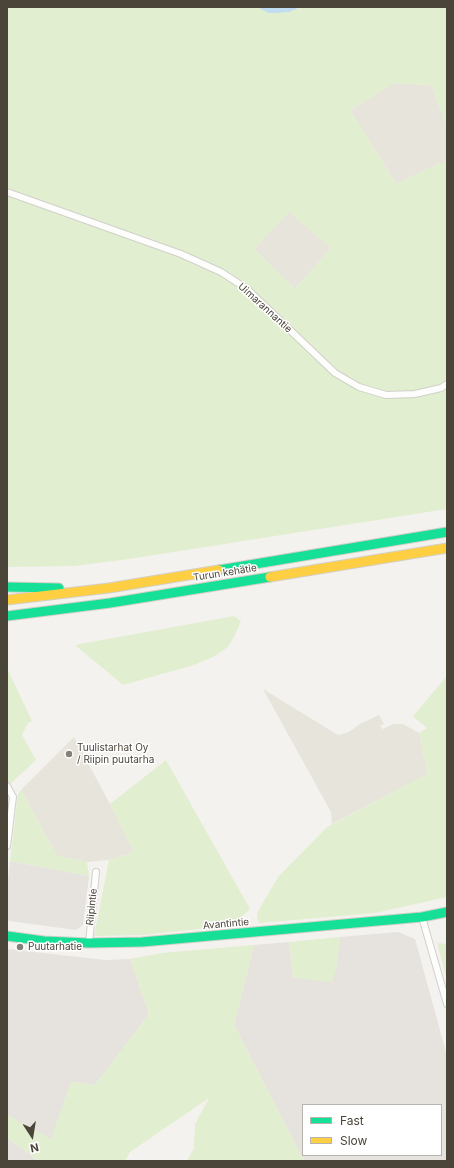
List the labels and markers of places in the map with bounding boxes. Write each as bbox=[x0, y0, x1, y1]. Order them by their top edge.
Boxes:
place label: Tuulistarhat Oy / Riipin puutarha bbox=[77, 742, 154, 766]
marker: Tuulistarhat Oy / Riipin puutarha bbox=[64, 749, 74, 759]
place label: Puutarhatie bbox=[28, 941, 82, 953]
marker: Puutarhatie bbox=[15, 942, 25, 952]

